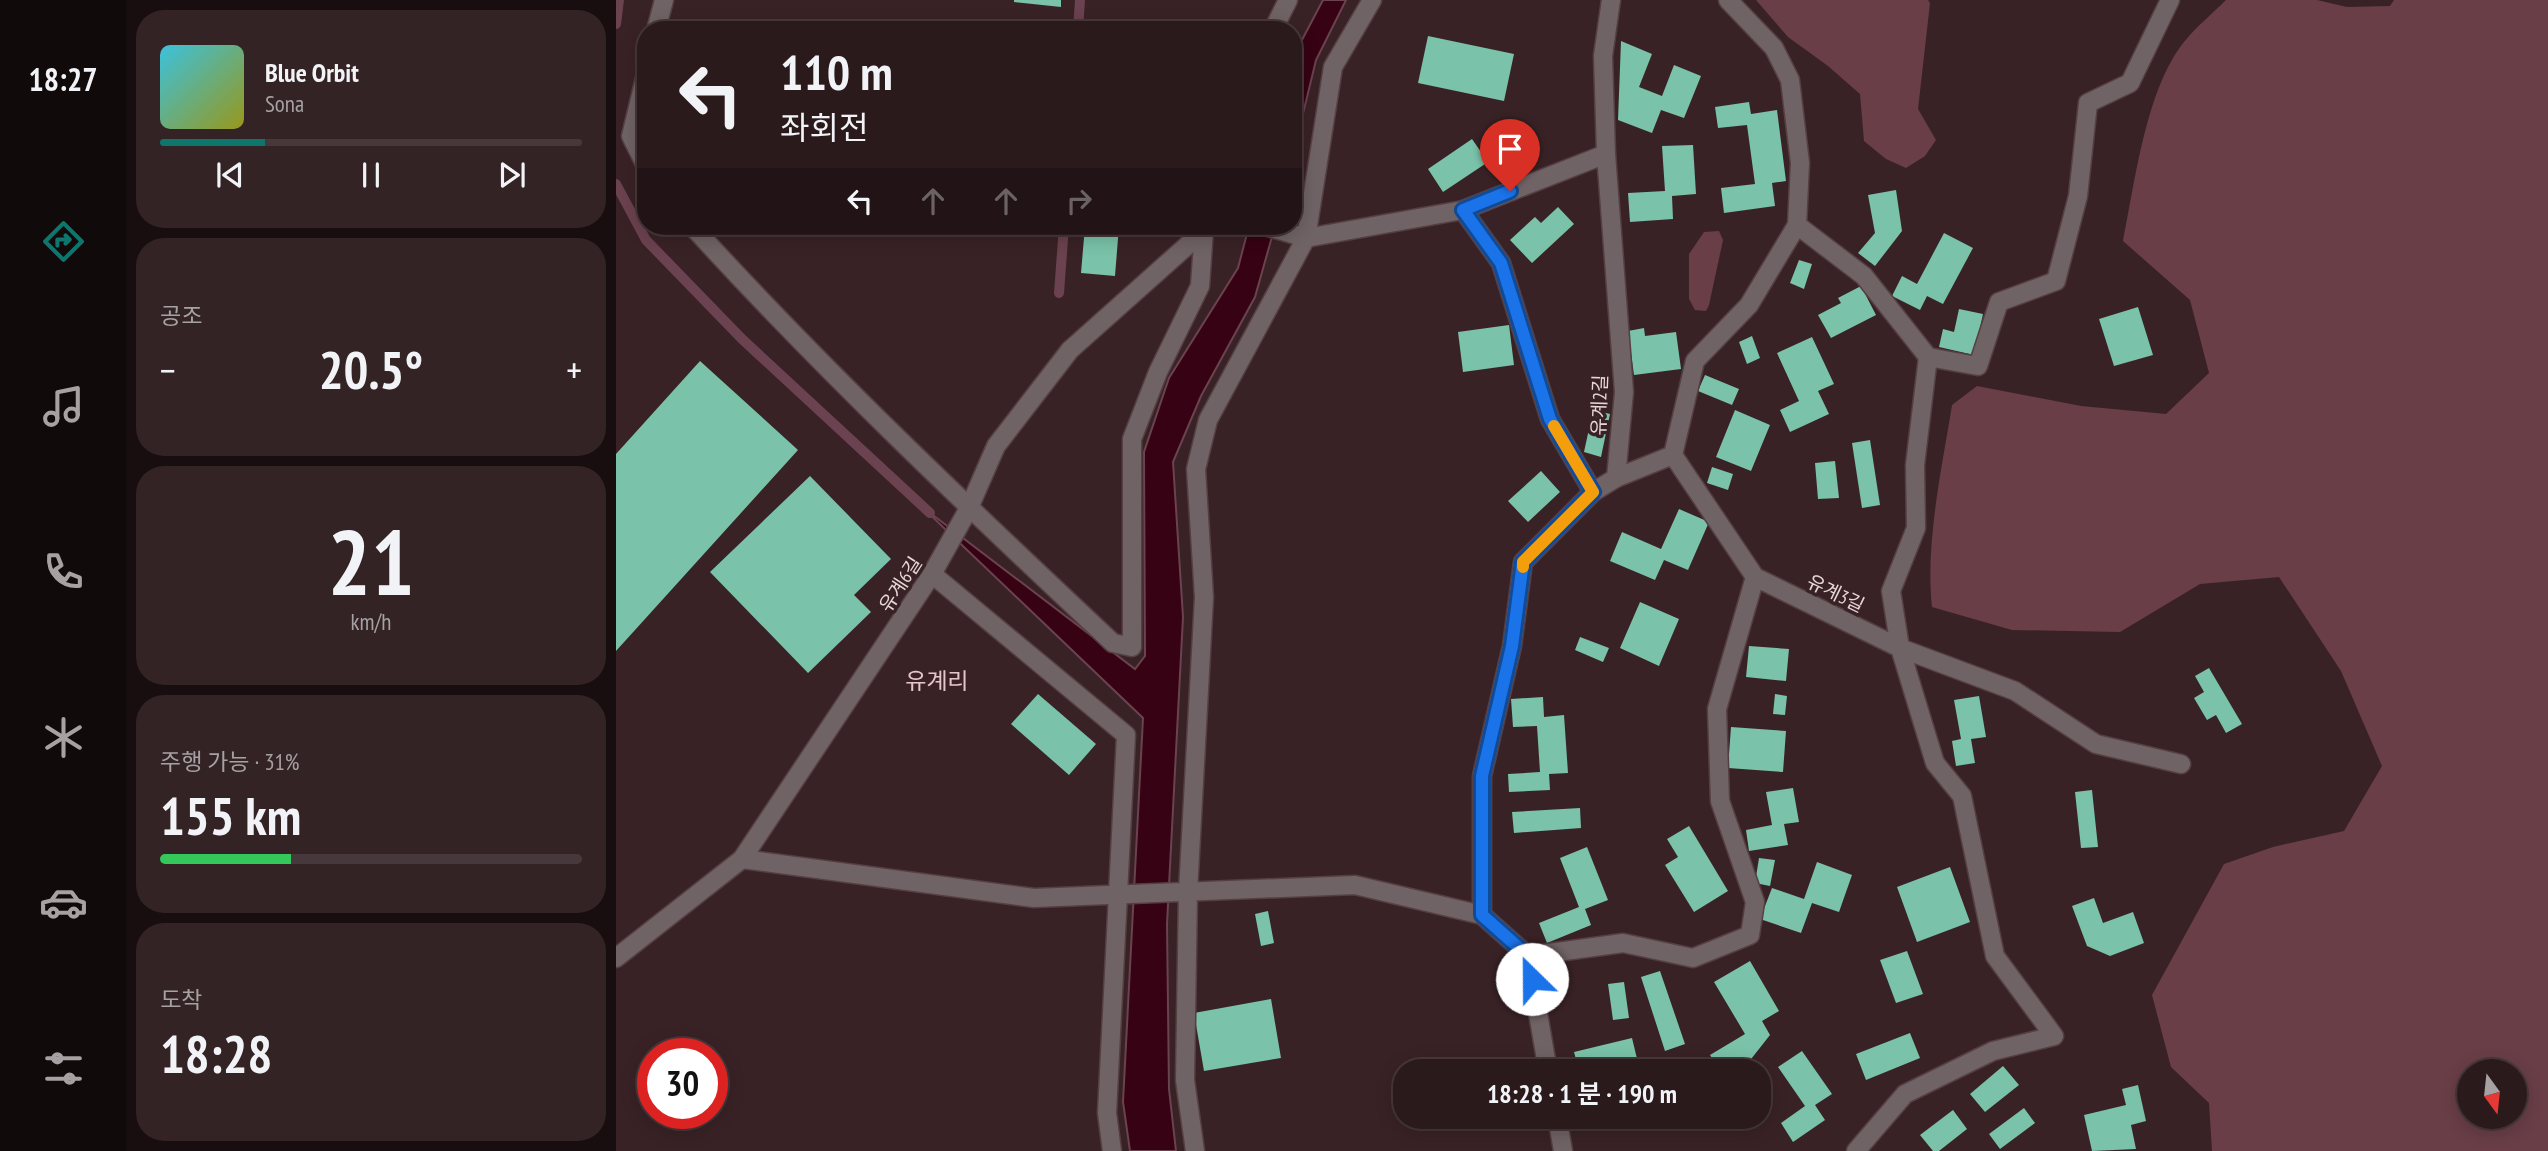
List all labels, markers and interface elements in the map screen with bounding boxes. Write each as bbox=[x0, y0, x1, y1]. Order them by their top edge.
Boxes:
text: 110 m bbox=[780, 40, 893, 104]
icon: left bbox=[665, 49, 756, 140]
text: Blue Orbit bbox=[265, 56, 359, 89]
text: 18:27 bbox=[28, 58, 98, 100]
text: Sona bbox=[265, 89, 304, 118]
text: 좌회전 bbox=[780, 106, 868, 148]
pin bbox=[1480, 119, 1540, 191]
icon: arrive bbox=[1491, 130, 1529, 168]
icon: previous bbox=[211, 156, 249, 194]
icon: pause bbox=[352, 156, 390, 194]
icon: next bbox=[493, 156, 531, 194]
icon: left bbox=[841, 182, 879, 220]
icon: ahead bbox=[914, 182, 952, 220]
icon: ahead bbox=[987, 182, 1025, 220]
icon: right bbox=[1060, 182, 1098, 220]
icon: directions bbox=[39, 217, 88, 266]
text: 공조 bbox=[160, 301, 202, 330]
text: 20.5° bbox=[319, 336, 423, 403]
text: − bbox=[160, 345, 176, 394]
text: + bbox=[566, 345, 582, 394]
street label: 유계2길 bbox=[1586, 374, 1612, 436]
icon: music bbox=[39, 382, 88, 431]
text: 21 bbox=[328, 502, 415, 620]
icon: phone bbox=[39, 547, 88, 596]
street label: 유계6길 bbox=[873, 552, 927, 616]
street label: 유계3길 bbox=[1803, 569, 1869, 617]
text: km/h bbox=[351, 607, 391, 636]
district label: 유계리 bbox=[905, 666, 969, 695]
icon: climate bbox=[39, 713, 88, 762]
text: 주행 가능 · 31% bbox=[160, 747, 300, 776]
text: 155 km bbox=[160, 782, 301, 849]
icon: car bbox=[39, 878, 88, 927]
position arrow bbox=[1495, 942, 1569, 1016]
text: 도착 bbox=[160, 985, 202, 1014]
text: 18:28 bbox=[160, 1020, 272, 1087]
speed limit sign: 30 bbox=[637, 1038, 728, 1129]
icon: filters bbox=[39, 1044, 88, 1093]
north arrow bbox=[2457, 1059, 2527, 1129]
map controls bbox=[2457, 1059, 2527, 1129]
text: 18:28 · 1 분 · 190 m bbox=[1487, 1077, 1677, 1110]

